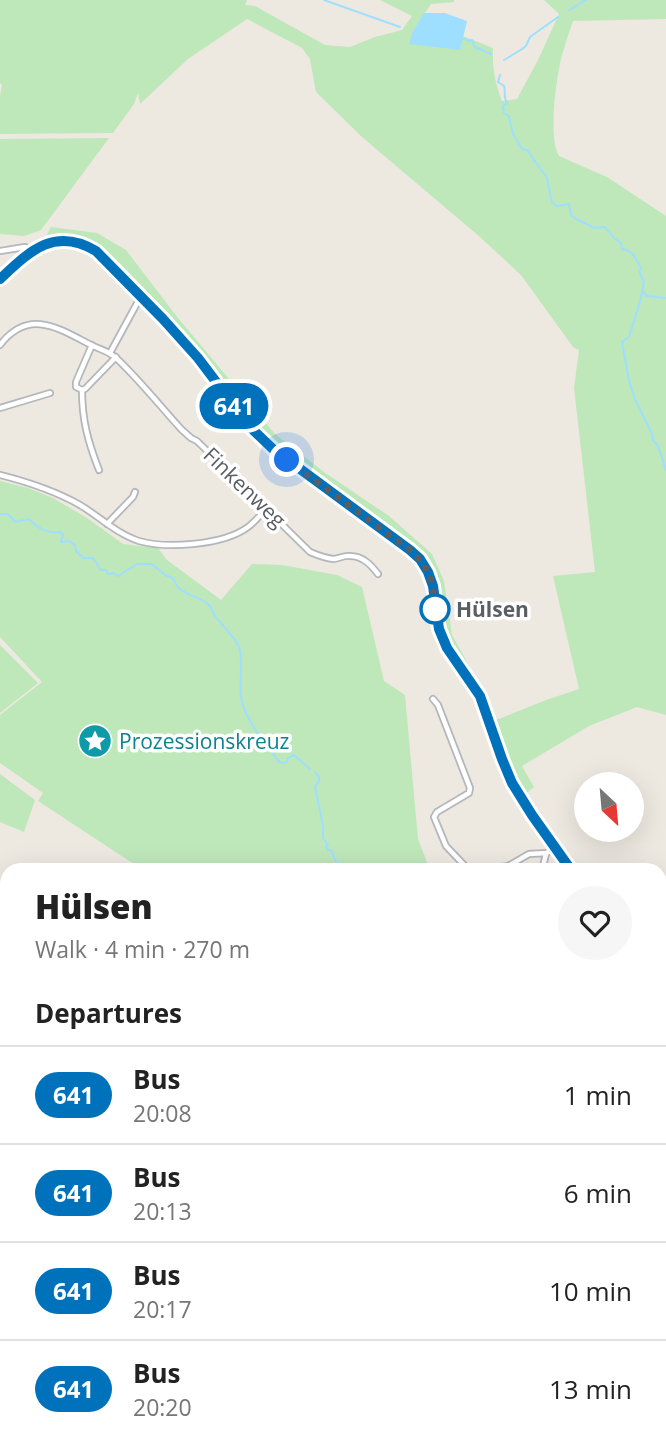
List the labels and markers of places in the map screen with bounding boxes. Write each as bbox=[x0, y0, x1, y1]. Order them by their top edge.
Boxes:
marker: Hülsen bbox=[420, 594, 450, 624]
place label: Hülsen bbox=[456, 595, 529, 623]
place icon: Prozessionskreuz bbox=[76, 722, 114, 760]
place label: Prozessionskreuz bbox=[119, 727, 290, 755]

